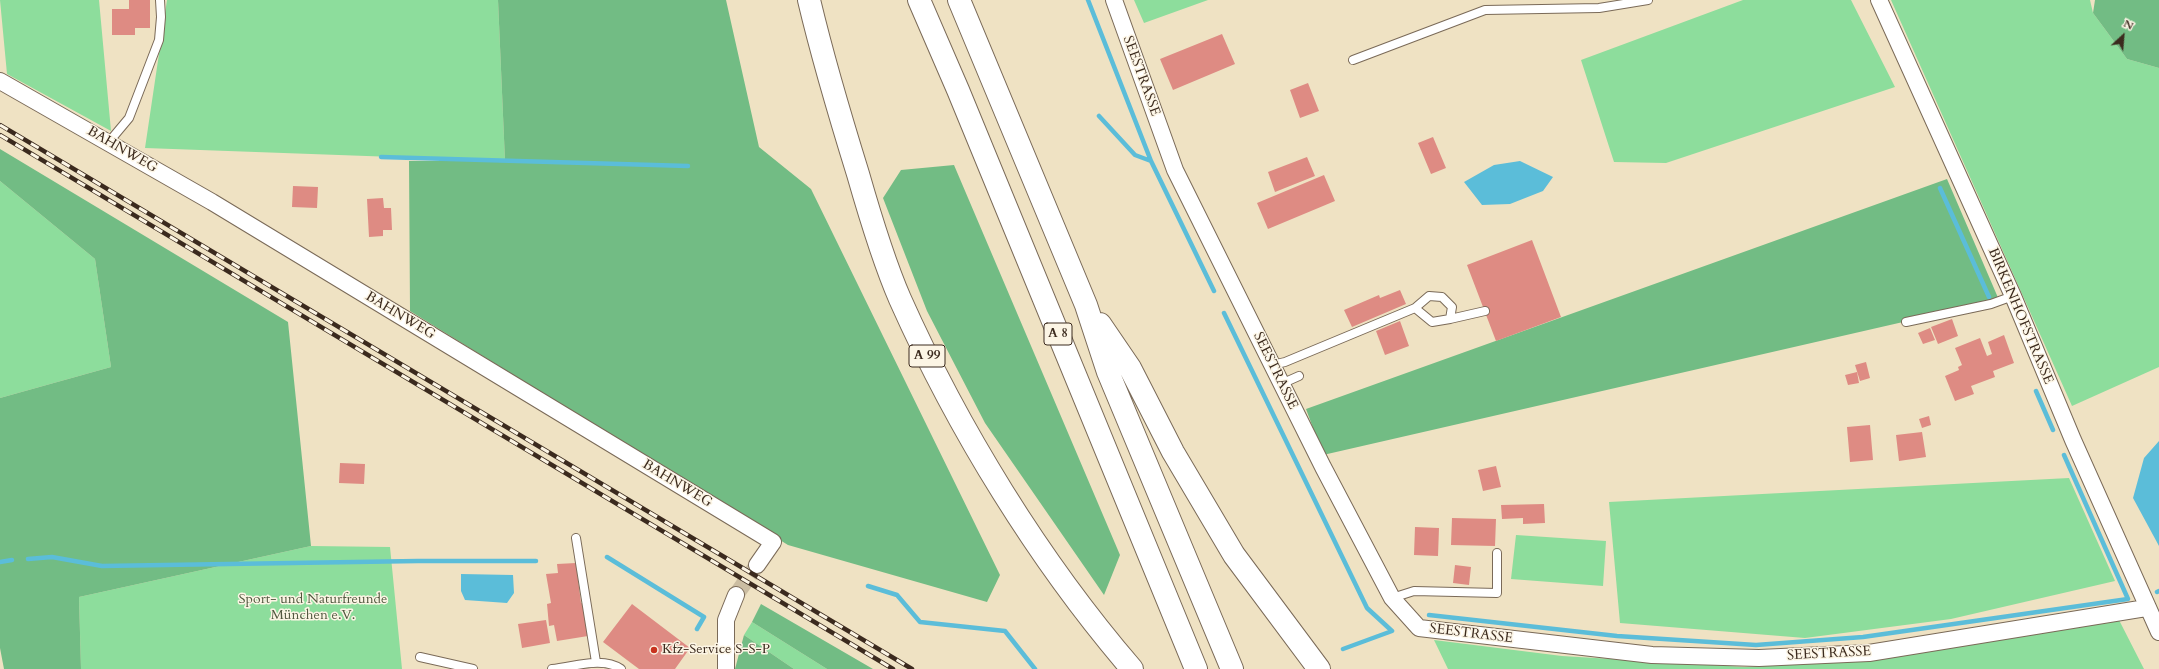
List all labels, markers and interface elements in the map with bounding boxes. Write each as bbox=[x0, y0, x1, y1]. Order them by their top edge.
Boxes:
north arrow bbox=[2103, 16, 2143, 56]
text: N bbox=[2121, 16, 2136, 34]
street label: SEESTRASSE bbox=[1119, 34, 1163, 118]
street label: BAHNWEG bbox=[84, 123, 160, 177]
street label: BIRKENHOFSTRASSE bbox=[1984, 245, 2056, 387]
street label: BAHNWEG bbox=[362, 289, 438, 343]
road number: A 8 bbox=[1044, 323, 1072, 345]
street label: SEESTRASSE bbox=[1249, 330, 1301, 412]
road number: A 99 bbox=[909, 345, 945, 367]
street label: BAHNWEG bbox=[639, 457, 715, 511]
park label: Sport- und Naturfreunde München e.V. bbox=[239, 592, 387, 624]
street label: SEESTRASSE bbox=[1428, 621, 1514, 647]
place label: Kfz-Service S-S-P bbox=[662, 642, 770, 658]
street label: SEESTRASSE bbox=[1787, 643, 1871, 665]
marker: Kfz-Service S-S-P bbox=[649, 645, 659, 655]

